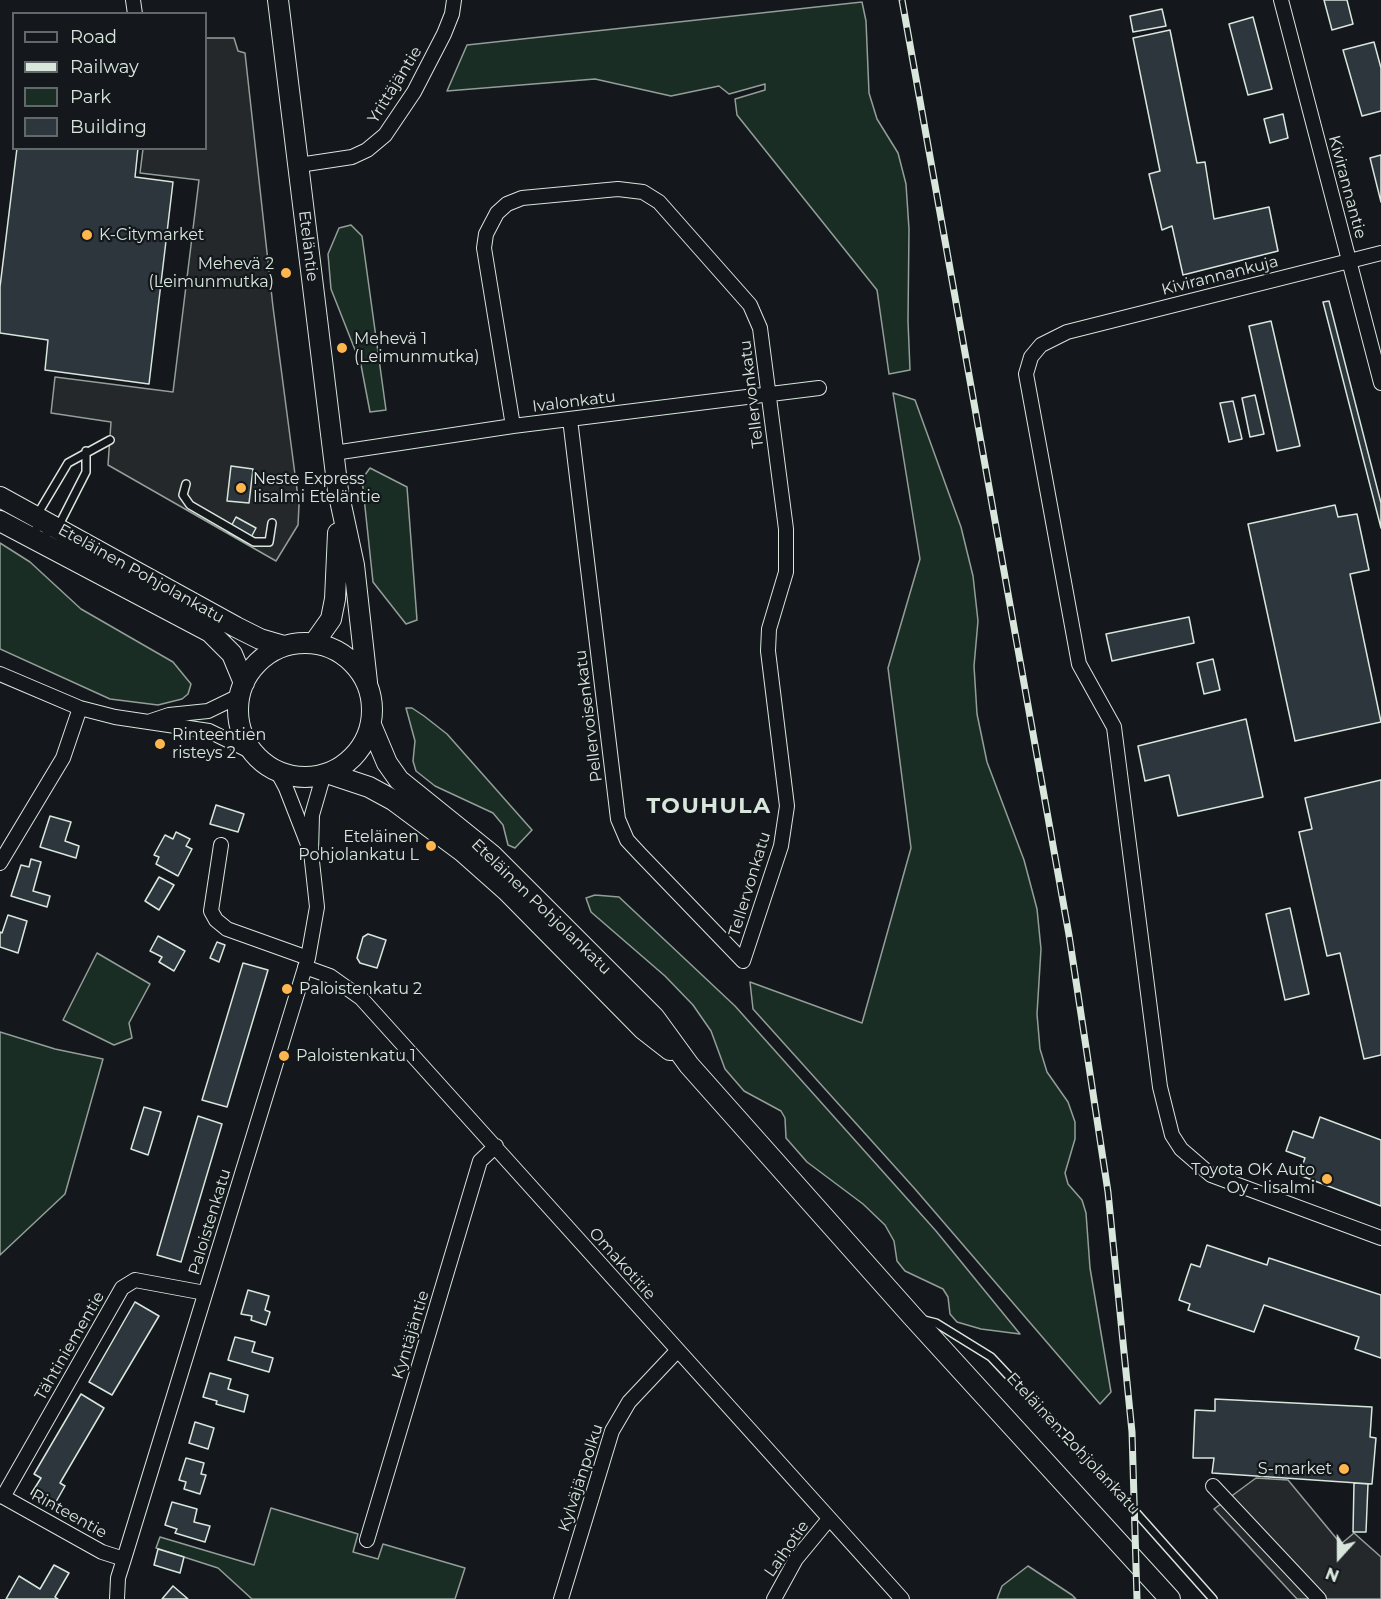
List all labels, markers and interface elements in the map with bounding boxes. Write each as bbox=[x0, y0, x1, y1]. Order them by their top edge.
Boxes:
legend bbox=[12, 12, 207, 150]
text: Road bbox=[70, 26, 117, 48]
street label: Yrittäjäntie bbox=[364, 43, 426, 127]
text: Railway bbox=[70, 56, 139, 78]
text: Park bbox=[70, 86, 111, 108]
text: Building bbox=[70, 116, 147, 138]
street label: Kivirannantie bbox=[1324, 133, 1370, 241]
street label: Eteläntie bbox=[294, 209, 322, 283]
place label: K-Citymarket bbox=[99, 225, 204, 245]
marker: K-Citymarket bbox=[80, 228, 94, 242]
street label: Kivirannankuja bbox=[1160, 252, 1280, 300]
place label: Mehevä 2 (Leimunmutka) bbox=[149, 254, 274, 292]
marker: Mehevä 2 (Leimunmutka) bbox=[279, 266, 293, 280]
place label: Mehevä 1 (Leimunmutka) bbox=[354, 329, 479, 367]
street label: Tellervonkatu bbox=[736, 339, 768, 449]
marker: Mehevä 1 (Leimunmutka) bbox=[335, 341, 349, 355]
street label: Ivalonkatu bbox=[531, 387, 617, 417]
place label: Neste Express Iisalmi Eteläntie bbox=[253, 469, 381, 507]
marker: Neste Express Iisalmi Eteläntie bbox=[234, 481, 248, 495]
street label: Eteläinen Pohjolankatu bbox=[55, 520, 227, 628]
street label: Pellervoisenkatu bbox=[571, 649, 607, 783]
place label: Rinteentien risteys 2 bbox=[172, 725, 266, 763]
marker: Rinteentien risteys 2 bbox=[153, 737, 167, 751]
district label: TOUHULA bbox=[646, 794, 772, 820]
place label: Eteläinen Pohjolankatu L bbox=[298, 827, 419, 865]
street label: Tellervonkatu bbox=[725, 829, 775, 939]
street label: Eteläinen Pohjolankatu bbox=[467, 835, 615, 979]
marker: Eteläinen Pohjolankatu L bbox=[424, 839, 438, 853]
place label: Paloistenkatu 2 bbox=[299, 979, 422, 999]
marker: Paloistenkatu 2 bbox=[280, 982, 294, 996]
place label: Paloistenkatu 1 bbox=[296, 1046, 416, 1066]
marker: Paloistenkatu 1 bbox=[277, 1049, 291, 1063]
place label: Toyota OK Auto Oy - Iisalmi bbox=[1191, 1160, 1315, 1198]
street label: Paloistenkatu bbox=[185, 1167, 235, 1277]
marker: Toyota OK Auto Oy - Iisalmi bbox=[1320, 1172, 1334, 1186]
street label: Omakotitie bbox=[585, 1224, 659, 1304]
street label: Tähtiniementie bbox=[31, 1288, 109, 1404]
street label: Kyntäjäntie bbox=[388, 1288, 434, 1382]
street label: Eteläinen Pohjolankatu bbox=[1002, 1369, 1144, 1519]
street label: Kylväjänpolku bbox=[555, 1422, 607, 1534]
place label: S-market bbox=[1258, 1459, 1332, 1479]
marker: S-market bbox=[1337, 1462, 1351, 1476]
street label: Rinteentie bbox=[28, 1485, 110, 1543]
street label: Laihotie bbox=[761, 1517, 813, 1581]
north arrow bbox=[1309, 1527, 1369, 1587]
text: N bbox=[1323, 1563, 1342, 1585]

